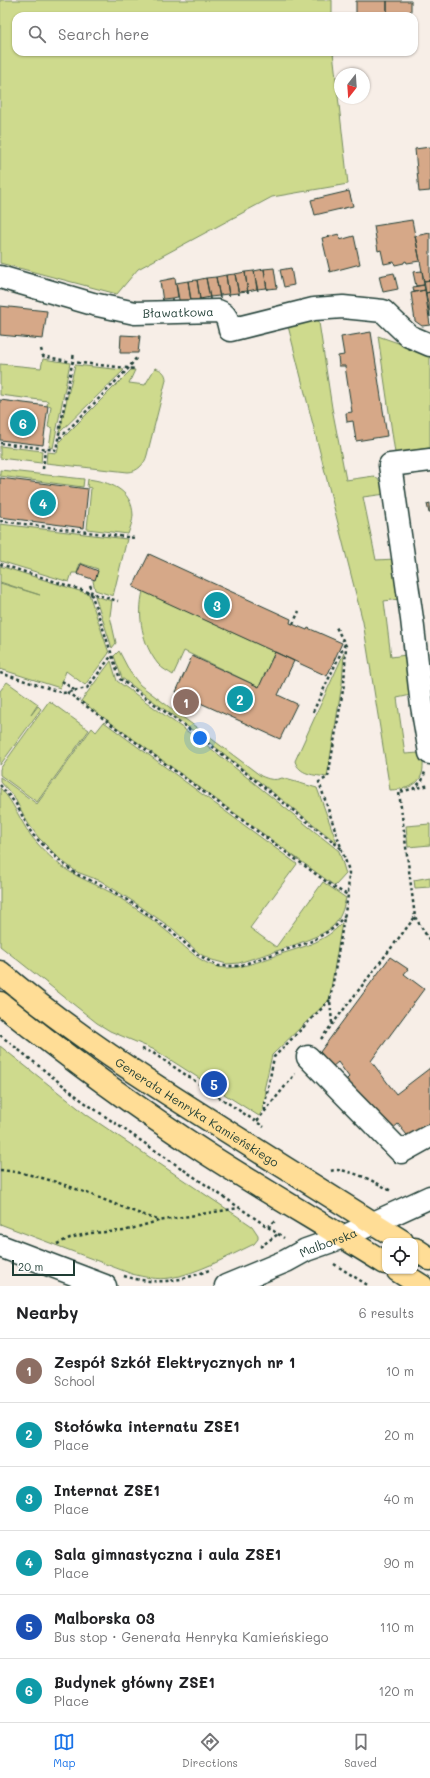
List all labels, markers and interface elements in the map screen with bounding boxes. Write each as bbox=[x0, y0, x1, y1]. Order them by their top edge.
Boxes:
search box bbox=[12, 12, 418, 56]
icon: search bbox=[26, 23, 48, 45]
text: Search here bbox=[58, 24, 149, 44]
north arrow bbox=[334, 68, 370, 104]
street label: Bławatkowa bbox=[142, 303, 214, 321]
pin: 6 bbox=[10, 408, 36, 438]
pin: 4 bbox=[30, 488, 56, 518]
pin: 3 bbox=[204, 590, 230, 620]
pin: 2 bbox=[227, 684, 253, 714]
pin: 1 bbox=[173, 687, 199, 717]
your location bbox=[190, 728, 210, 748]
street label: Generała Henryka Kamieńskiego bbox=[112, 1053, 282, 1170]
pin: 5 bbox=[201, 1069, 227, 1099]
street label: Malborska bbox=[296, 1224, 359, 1260]
map controls bbox=[382, 1238, 418, 1274]
button: locate bbox=[382, 1238, 418, 1274]
scale bar bbox=[12, 1258, 75, 1277]
text: 20 m bbox=[18, 1259, 43, 1274]
text: Nearby bbox=[16, 1301, 78, 1323]
text: 6 results bbox=[359, 1304, 414, 1321]
text: Zespół Szkół Elektrycznych nr 1 bbox=[54, 1352, 295, 1372]
text: 1 bbox=[26, 1362, 32, 1379]
text: 10 m bbox=[386, 1362, 414, 1379]
text: School bbox=[54, 1372, 95, 1389]
text: Stołówka internatu ZSE1 bbox=[54, 1416, 240, 1436]
text: 2 bbox=[25, 1426, 33, 1443]
text: 20 m bbox=[384, 1426, 414, 1443]
text: Place bbox=[54, 1436, 89, 1453]
text: Internat ZSE1 bbox=[54, 1480, 160, 1500]
text: 3 bbox=[25, 1490, 33, 1507]
text: 40 m bbox=[384, 1490, 414, 1507]
text: Place bbox=[54, 1500, 89, 1517]
text: Sala gimnastyczna i aula ZSE1 bbox=[54, 1544, 281, 1564]
text: 4 bbox=[25, 1554, 33, 1571]
text: 90 m bbox=[384, 1554, 414, 1571]
text: Place bbox=[54, 1564, 89, 1581]
text: Malborska 03 bbox=[54, 1608, 155, 1628]
text: 5 bbox=[25, 1618, 33, 1635]
text: 110 m bbox=[380, 1618, 414, 1635]
text: Bus stop · Generała Henryka Kamieńskiego bbox=[54, 1628, 328, 1645]
text: Budynek główny ZSE1 bbox=[54, 1672, 215, 1692]
text: 6 bbox=[25, 1682, 33, 1699]
text: 120 m bbox=[378, 1682, 414, 1699]
text: Place bbox=[54, 1692, 89, 1709]
tab: Map bbox=[53, 1731, 76, 1770]
tab: Directions bbox=[182, 1731, 238, 1770]
tab: Saved bbox=[344, 1731, 377, 1770]

